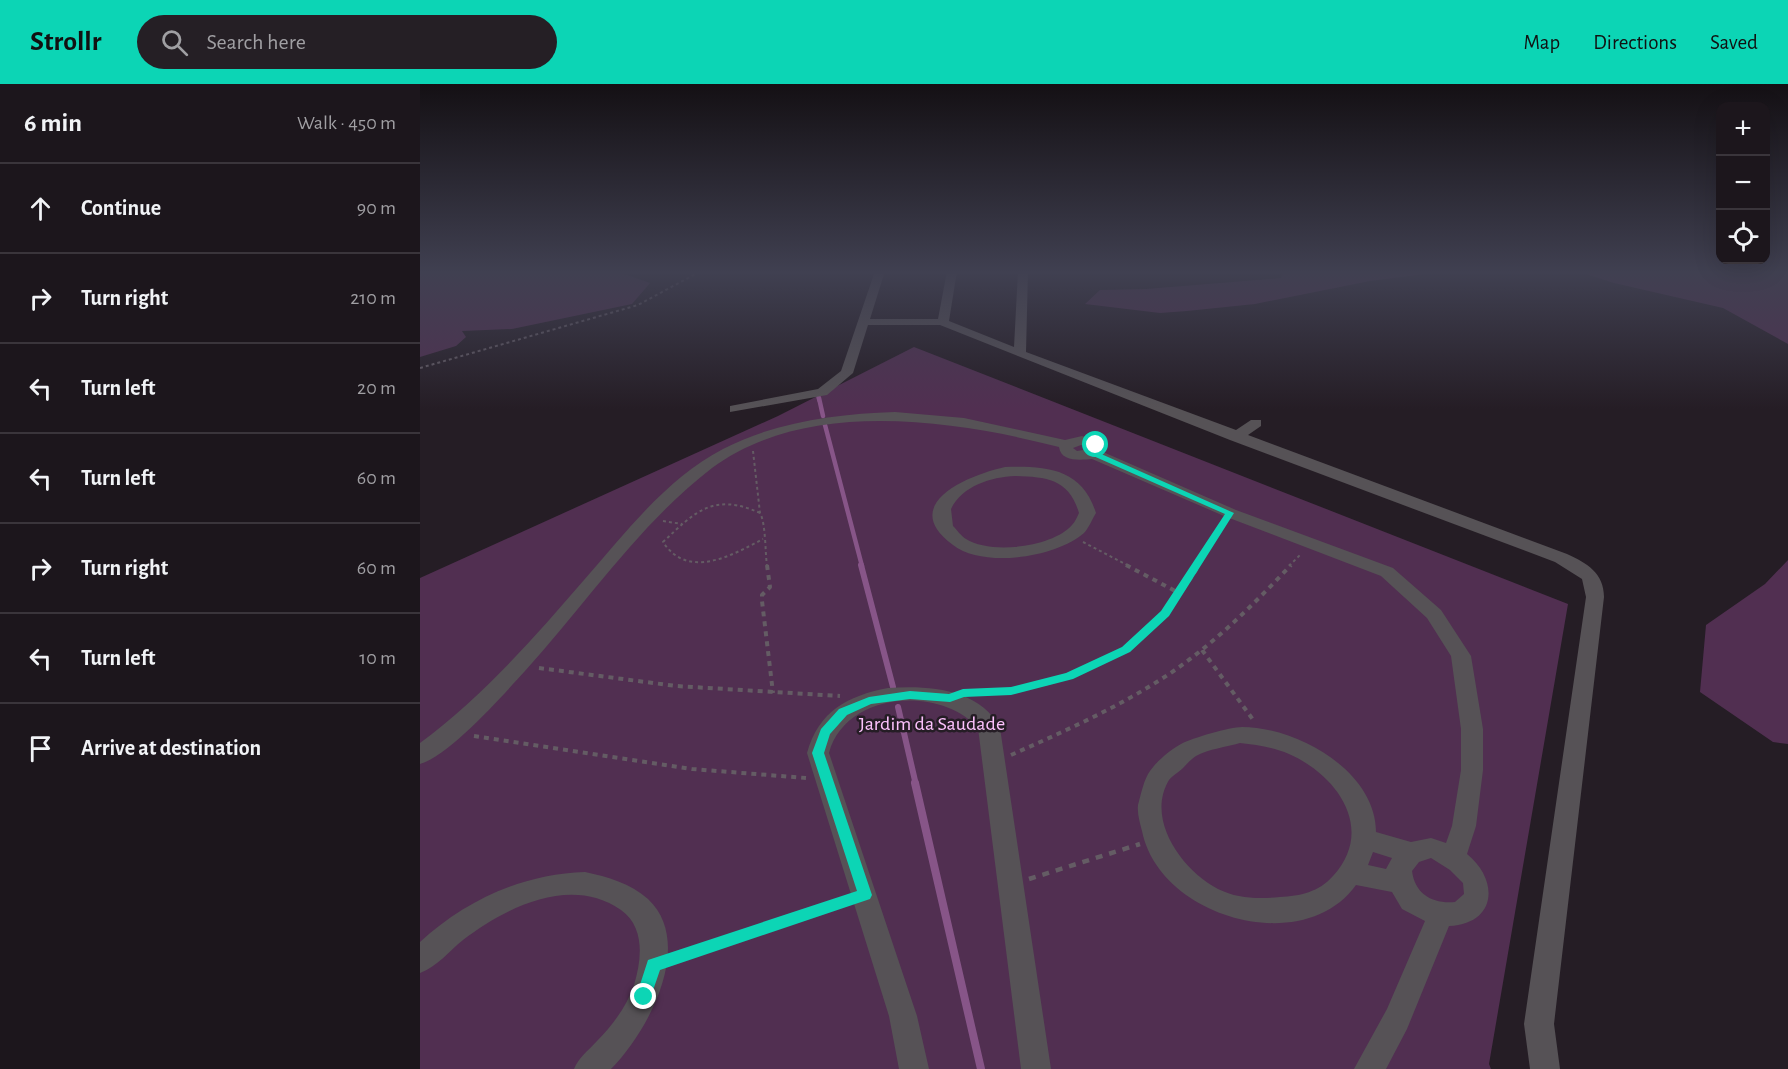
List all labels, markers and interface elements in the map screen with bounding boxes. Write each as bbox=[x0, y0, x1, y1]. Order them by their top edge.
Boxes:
search box bbox=[137, 15, 557, 69]
icon: search bbox=[158, 26, 191, 59]
text: Strollr bbox=[30, 28, 101, 56]
text: Search here bbox=[206, 31, 306, 53]
text: Map bbox=[1524, 32, 1560, 53]
text: Directions bbox=[1593, 32, 1677, 53]
text: Saved bbox=[1710, 32, 1758, 53]
map controls bbox=[1716, 102, 1770, 264]
button: + bbox=[1716, 102, 1770, 156]
text: 6 min bbox=[24, 110, 82, 136]
text: Walk · 450 m bbox=[297, 113, 396, 133]
button: − bbox=[1716, 156, 1770, 210]
icon: ahead bbox=[24, 192, 57, 225]
text: Continue bbox=[81, 197, 161, 219]
text: 90 m bbox=[357, 198, 396, 218]
button: locate bbox=[1716, 210, 1770, 264]
icon: right bbox=[24, 282, 57, 315]
text: Turn right bbox=[81, 287, 168, 309]
text: 210 m bbox=[350, 288, 396, 308]
icon: left bbox=[24, 372, 57, 405]
text: Turn left bbox=[81, 377, 155, 399]
text: 20 m bbox=[357, 378, 396, 398]
route start bbox=[1082, 431, 1108, 457]
icon: left bbox=[24, 462, 57, 495]
text: Turn left bbox=[81, 467, 155, 489]
text: 60 m bbox=[357, 468, 396, 488]
icon: right bbox=[24, 552, 57, 585]
text: Turn right bbox=[81, 557, 168, 579]
text: 60 m bbox=[357, 558, 396, 578]
icon: left bbox=[24, 642, 57, 675]
text: Turn left bbox=[81, 647, 155, 669]
text: 10 m bbox=[359, 648, 396, 668]
park label: Jardim da Saudade bbox=[859, 714, 1005, 734]
icon: arrive bbox=[24, 732, 57, 765]
text: Arrive at destination bbox=[81, 737, 261, 759]
route end bbox=[630, 983, 656, 1009]

